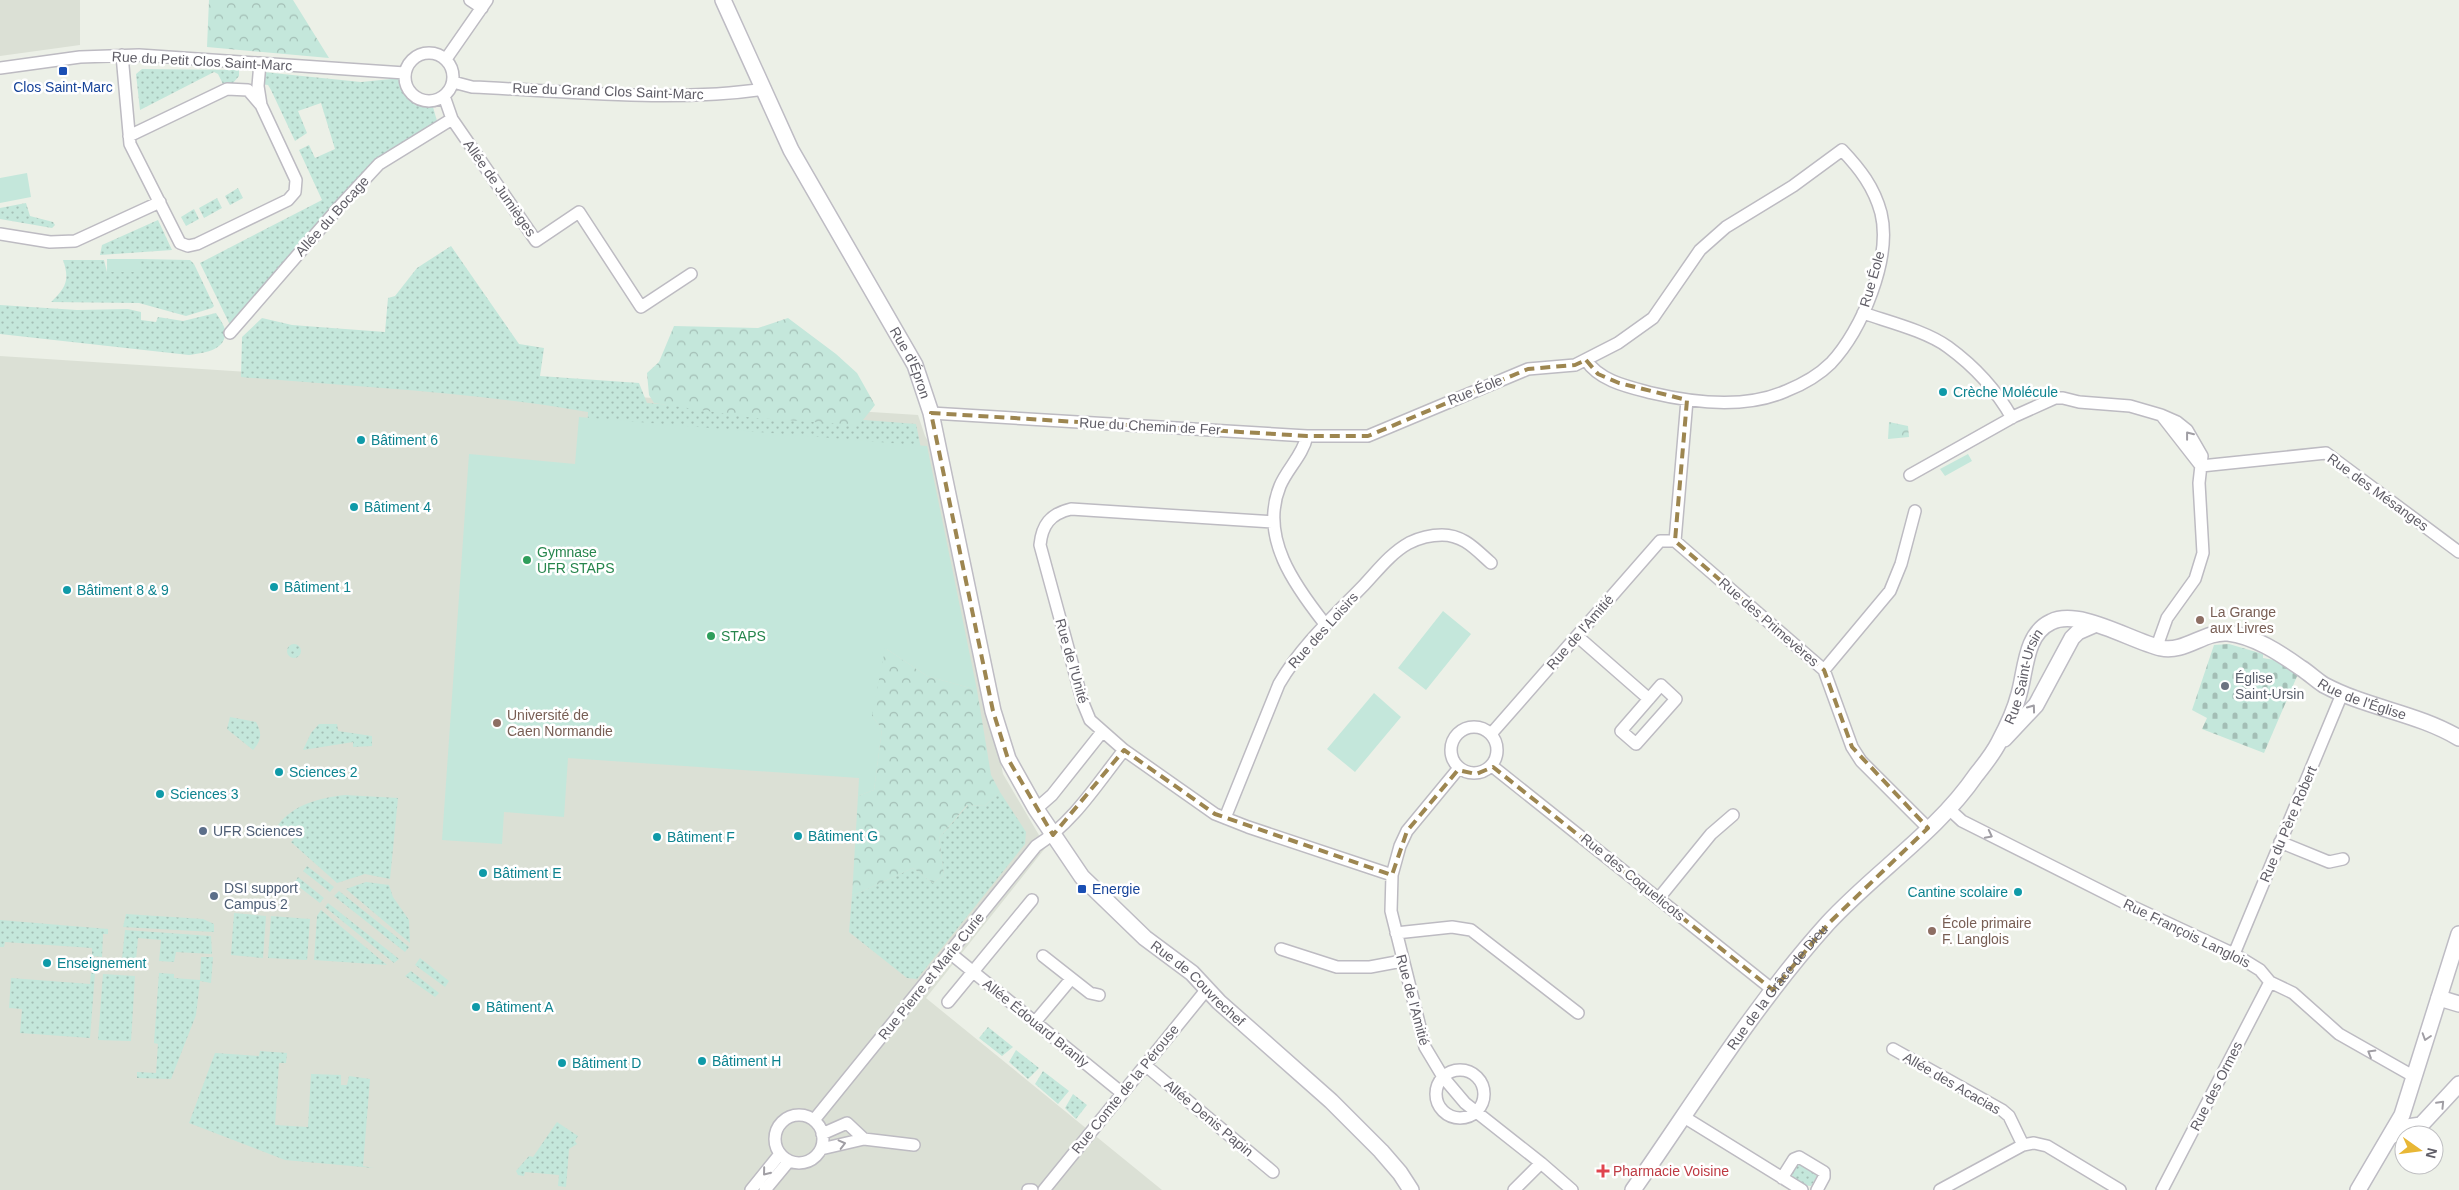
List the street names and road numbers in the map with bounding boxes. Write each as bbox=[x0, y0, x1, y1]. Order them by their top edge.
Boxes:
street label: Rue du Petit Clos Saint-Marc bbox=[111, 48, 293, 74]
street label: Rue du Grand Clos Saint-Marc bbox=[512, 80, 704, 102]
street label: Allée de Jumièges bbox=[461, 137, 539, 239]
street label: Allée du Bocage bbox=[292, 173, 372, 259]
street label: Rue Éole bbox=[1856, 249, 1888, 309]
street label: Rue d'Épron bbox=[887, 324, 934, 401]
street label: Rue Éole bbox=[1445, 372, 1505, 408]
street label: Rue du Chemin de Fer bbox=[1079, 414, 1221, 438]
street label: Rue des Mésanges bbox=[2324, 450, 2432, 534]
street label: Rue des Primevères bbox=[1716, 574, 1822, 670]
street label: Rue des Loisirs bbox=[1285, 589, 1361, 671]
street label: Rue de l'Amitié bbox=[1543, 591, 1617, 673]
street label: Rue de l'Unité bbox=[1052, 617, 1092, 705]
street label: Rue Saint-Ursin bbox=[2001, 626, 2046, 727]
street label: Rue de l'Église bbox=[2315, 675, 2409, 723]
street label: Rue du Père Robert bbox=[2256, 763, 2320, 884]
street label: Rue des Coquelicots bbox=[1578, 830, 1688, 924]
street label: Rue François Langlois bbox=[2121, 895, 2253, 971]
street label: Rue Pierre et Marie Curie bbox=[875, 909, 987, 1043]
street label: Rue de la Grâce de Dieu bbox=[1724, 921, 1831, 1053]
street label: Rue de Couvrechef bbox=[1148, 937, 1248, 1029]
street label: Rue de l'Amitié bbox=[1393, 953, 1433, 1048]
street label: Allée Édouard Branly bbox=[980, 975, 1092, 1071]
street label: Rue Comte de la Pérouse bbox=[1068, 1021, 1182, 1157]
street label: Rue des Ormes bbox=[2187, 1039, 2245, 1133]
street label: Allée des Acacias bbox=[1900, 1049, 2004, 1117]
street label: Allée Denis Papin bbox=[1162, 1076, 1256, 1160]

